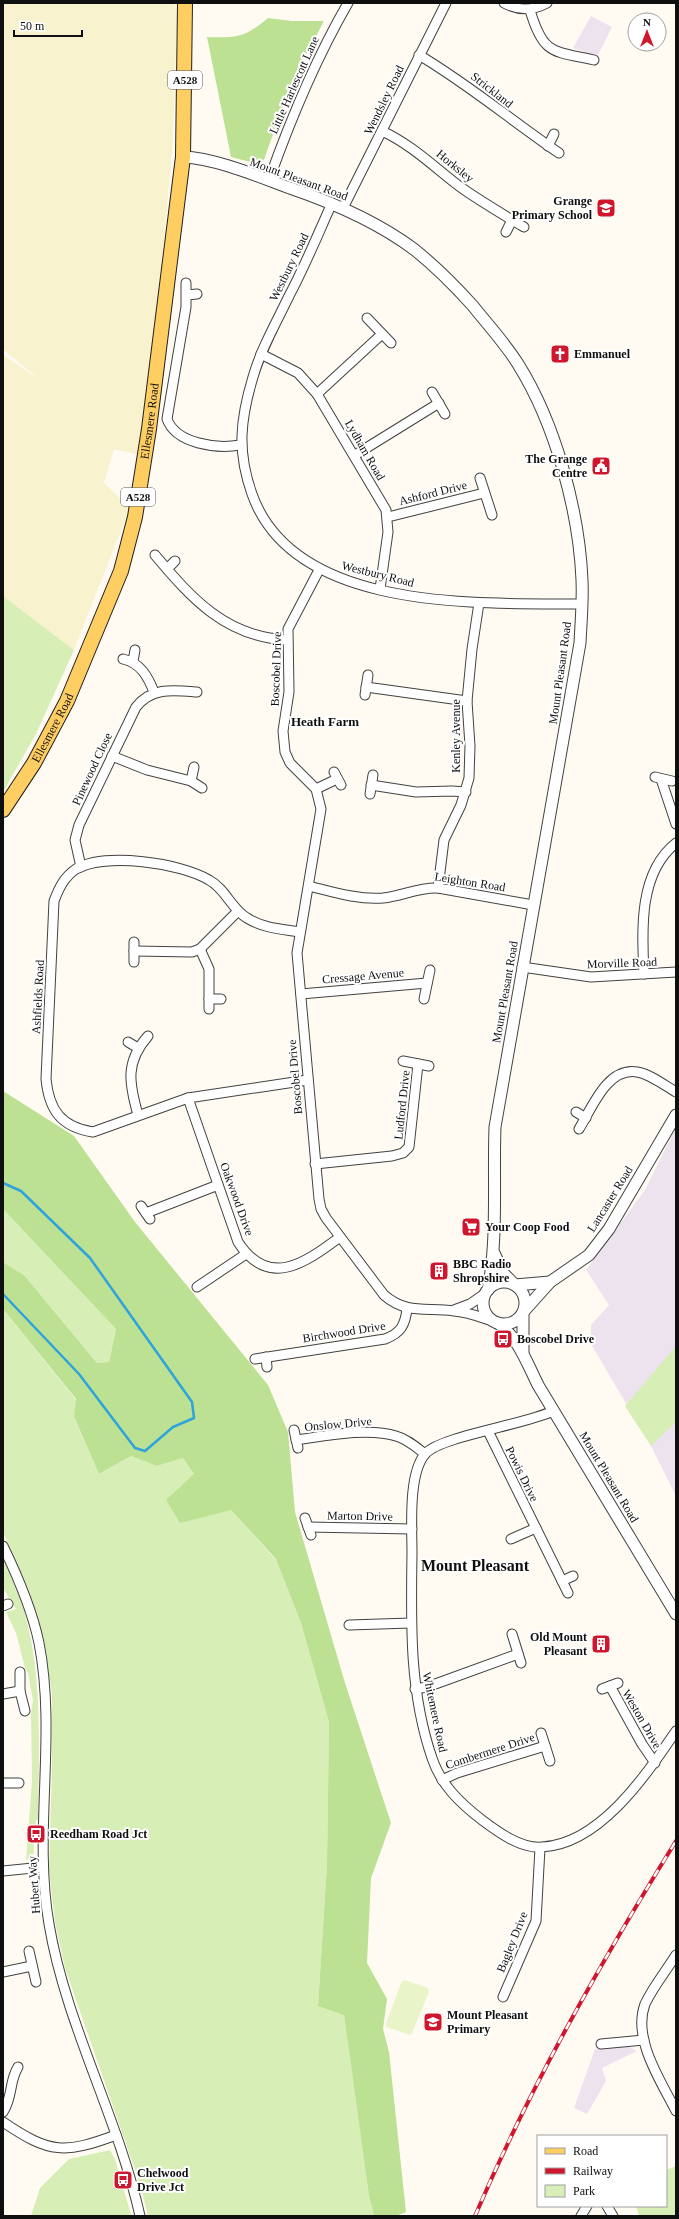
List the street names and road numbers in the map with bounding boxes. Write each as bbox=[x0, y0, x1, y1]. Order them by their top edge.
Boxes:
street label: Little Harlescott Lane bbox=[266, 34, 322, 136]
street label: Wendsley Road bbox=[361, 63, 407, 137]
street label: Strickland bbox=[468, 69, 516, 111]
road number: A528 bbox=[168, 71, 202, 89]
street label: Horksley bbox=[433, 147, 477, 185]
street label: Mount Pleasant Road bbox=[248, 155, 350, 203]
street label: Westbury Road bbox=[266, 231, 312, 303]
street label: Ellesmere Road bbox=[137, 382, 162, 460]
street label: Lydham Road bbox=[342, 417, 388, 483]
street label: Ashford Drive bbox=[398, 478, 468, 508]
road number: A528 bbox=[121, 488, 155, 506]
street label: Westbury Road bbox=[340, 558, 416, 590]
street label: Mount Pleasant Road bbox=[546, 621, 574, 725]
street label: Boscobel Drive bbox=[268, 631, 284, 707]
street label: Ellesmere Road bbox=[29, 691, 76, 765]
street label: Kenley Avenue bbox=[449, 699, 463, 773]
street label: Pinewood Close bbox=[69, 731, 115, 807]
street label: Leighton Road bbox=[434, 869, 506, 895]
street label: Mount Pleasant Road bbox=[489, 940, 521, 1044]
street label: Morville Road bbox=[587, 955, 657, 971]
street label: Ashfields Road bbox=[29, 960, 47, 1034]
street label: Cressage Avenue bbox=[321, 965, 405, 987]
street label: Boscobel Drive bbox=[285, 1039, 305, 1115]
street label: Ludford Drive bbox=[391, 1070, 413, 1140]
street label: Oakwood Drive bbox=[217, 1160, 257, 1238]
street label: Lancaster Road bbox=[584, 1164, 636, 1234]
street label: Birchwood Drive bbox=[302, 1319, 386, 1345]
street label: Onslow Drive bbox=[304, 1414, 372, 1434]
street label: Mount Pleasant Road bbox=[576, 1429, 642, 1525]
street label: Powis Drive bbox=[503, 1444, 541, 1504]
street label: Marton Drive bbox=[327, 1508, 393, 1524]
street label: Whitemere Road bbox=[420, 1671, 450, 1753]
street label: Weston Drive bbox=[619, 1687, 665, 1751]
street label: Combermere Drive bbox=[444, 1730, 536, 1772]
street label: Hubert Way bbox=[25, 1856, 43, 1914]
street label: Bagley Drive bbox=[493, 1910, 531, 1974]

